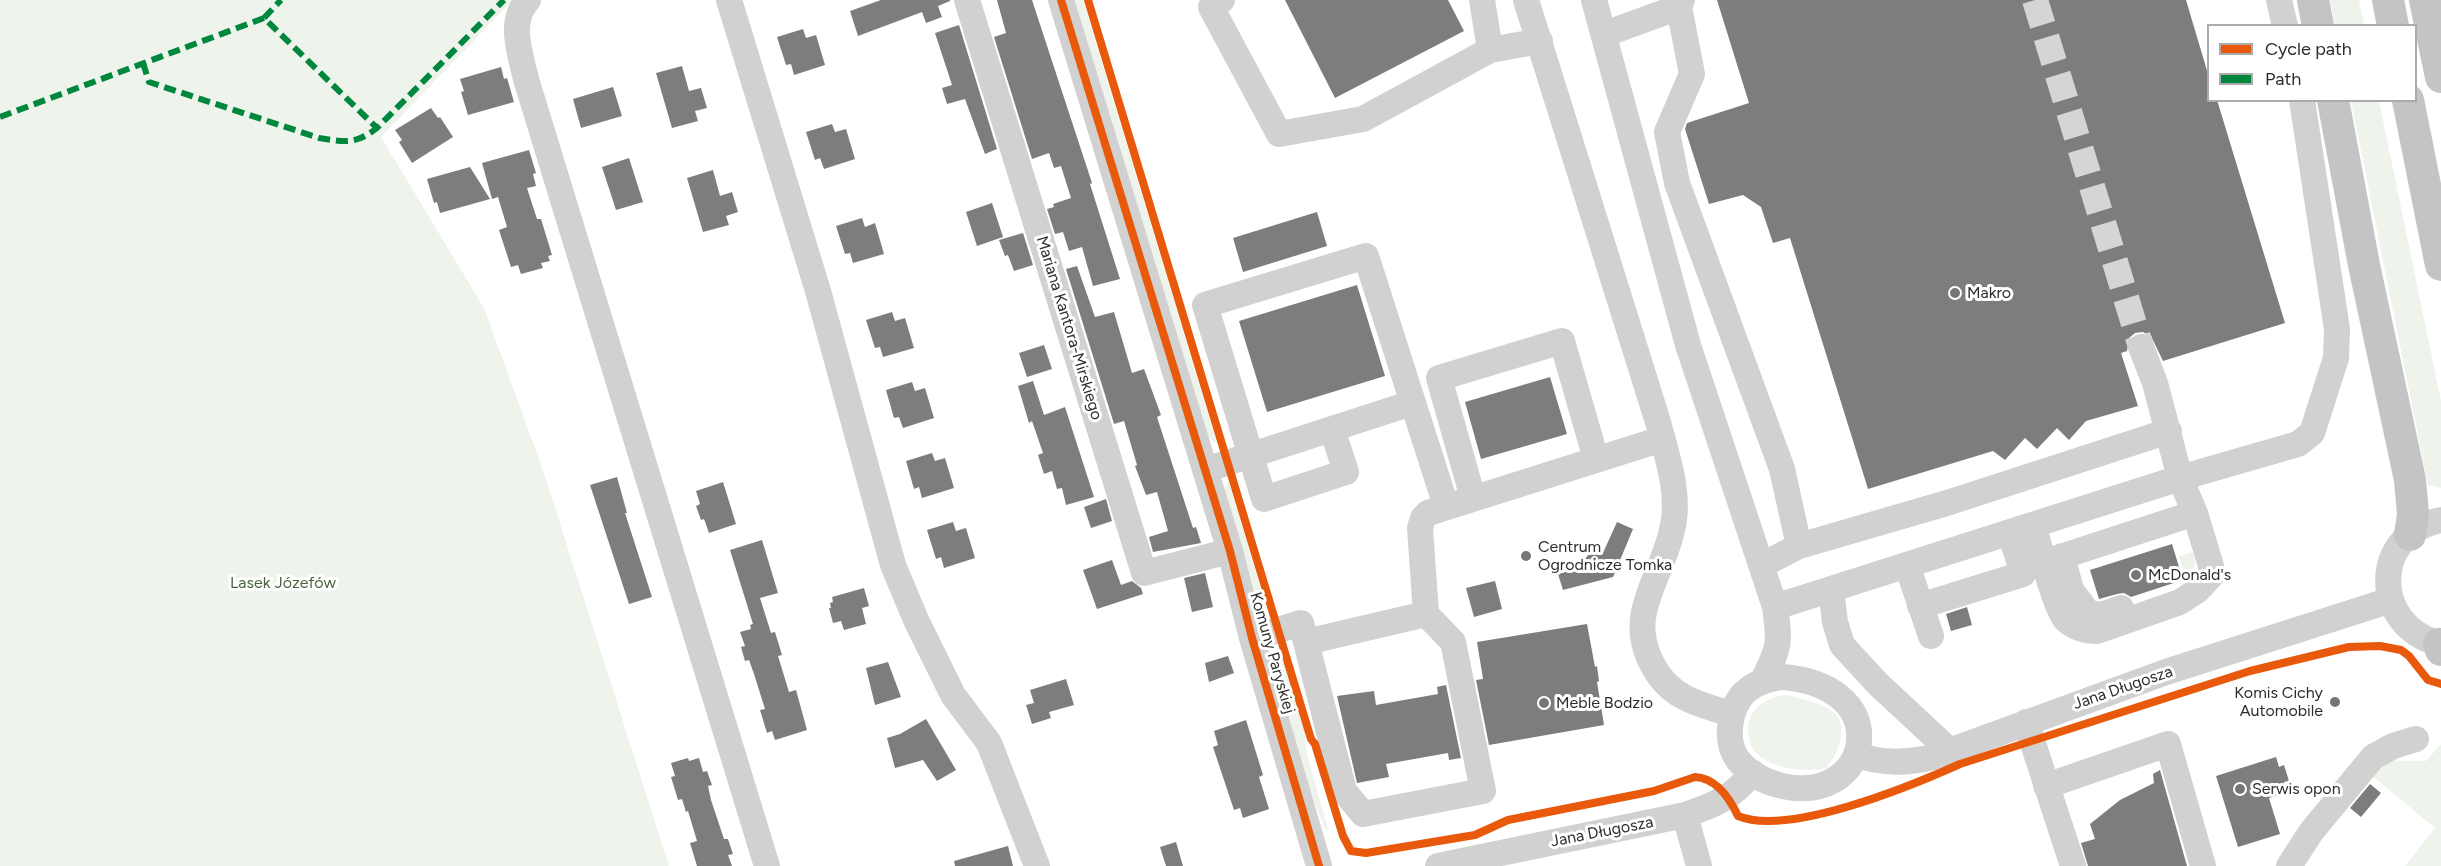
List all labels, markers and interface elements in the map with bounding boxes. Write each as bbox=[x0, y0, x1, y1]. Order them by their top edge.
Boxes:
legend bbox=[2207, 24, 2417, 102]
text: Cycle path bbox=[2265, 38, 2352, 60]
text: Path bbox=[2265, 68, 2301, 90]
street label: Mariana Kantora-Mirskiego bbox=[1032, 234, 1106, 422]
place label: Makro bbox=[1967, 283, 2011, 303]
marker: Makro bbox=[1948, 286, 1962, 300]
place label: Centrum Ogrodnicze Tomka bbox=[1538, 537, 1672, 575]
marker: Centrum Ogrodnicze Tomka bbox=[1519, 549, 1533, 563]
place label: McDonald's bbox=[2148, 565, 2231, 585]
marker: McDonald's bbox=[2129, 568, 2143, 582]
park label: Lasek Józefów bbox=[230, 573, 336, 593]
street label: Komuny Paryskiej bbox=[1245, 590, 1299, 716]
street label: Jana Długosza bbox=[2071, 662, 2175, 714]
place label: Komis Cichy Automobile bbox=[2234, 683, 2323, 721]
place label: Meble Bodzio bbox=[1556, 693, 1653, 713]
marker: Komis Cichy Automobile bbox=[2328, 695, 2342, 709]
marker: Meble Bodzio bbox=[1537, 696, 1551, 710]
place label: Serwis opon bbox=[2252, 779, 2341, 799]
marker: Serwis opon bbox=[2233, 782, 2247, 796]
street label: Jana Długosza bbox=[1549, 813, 1655, 851]

